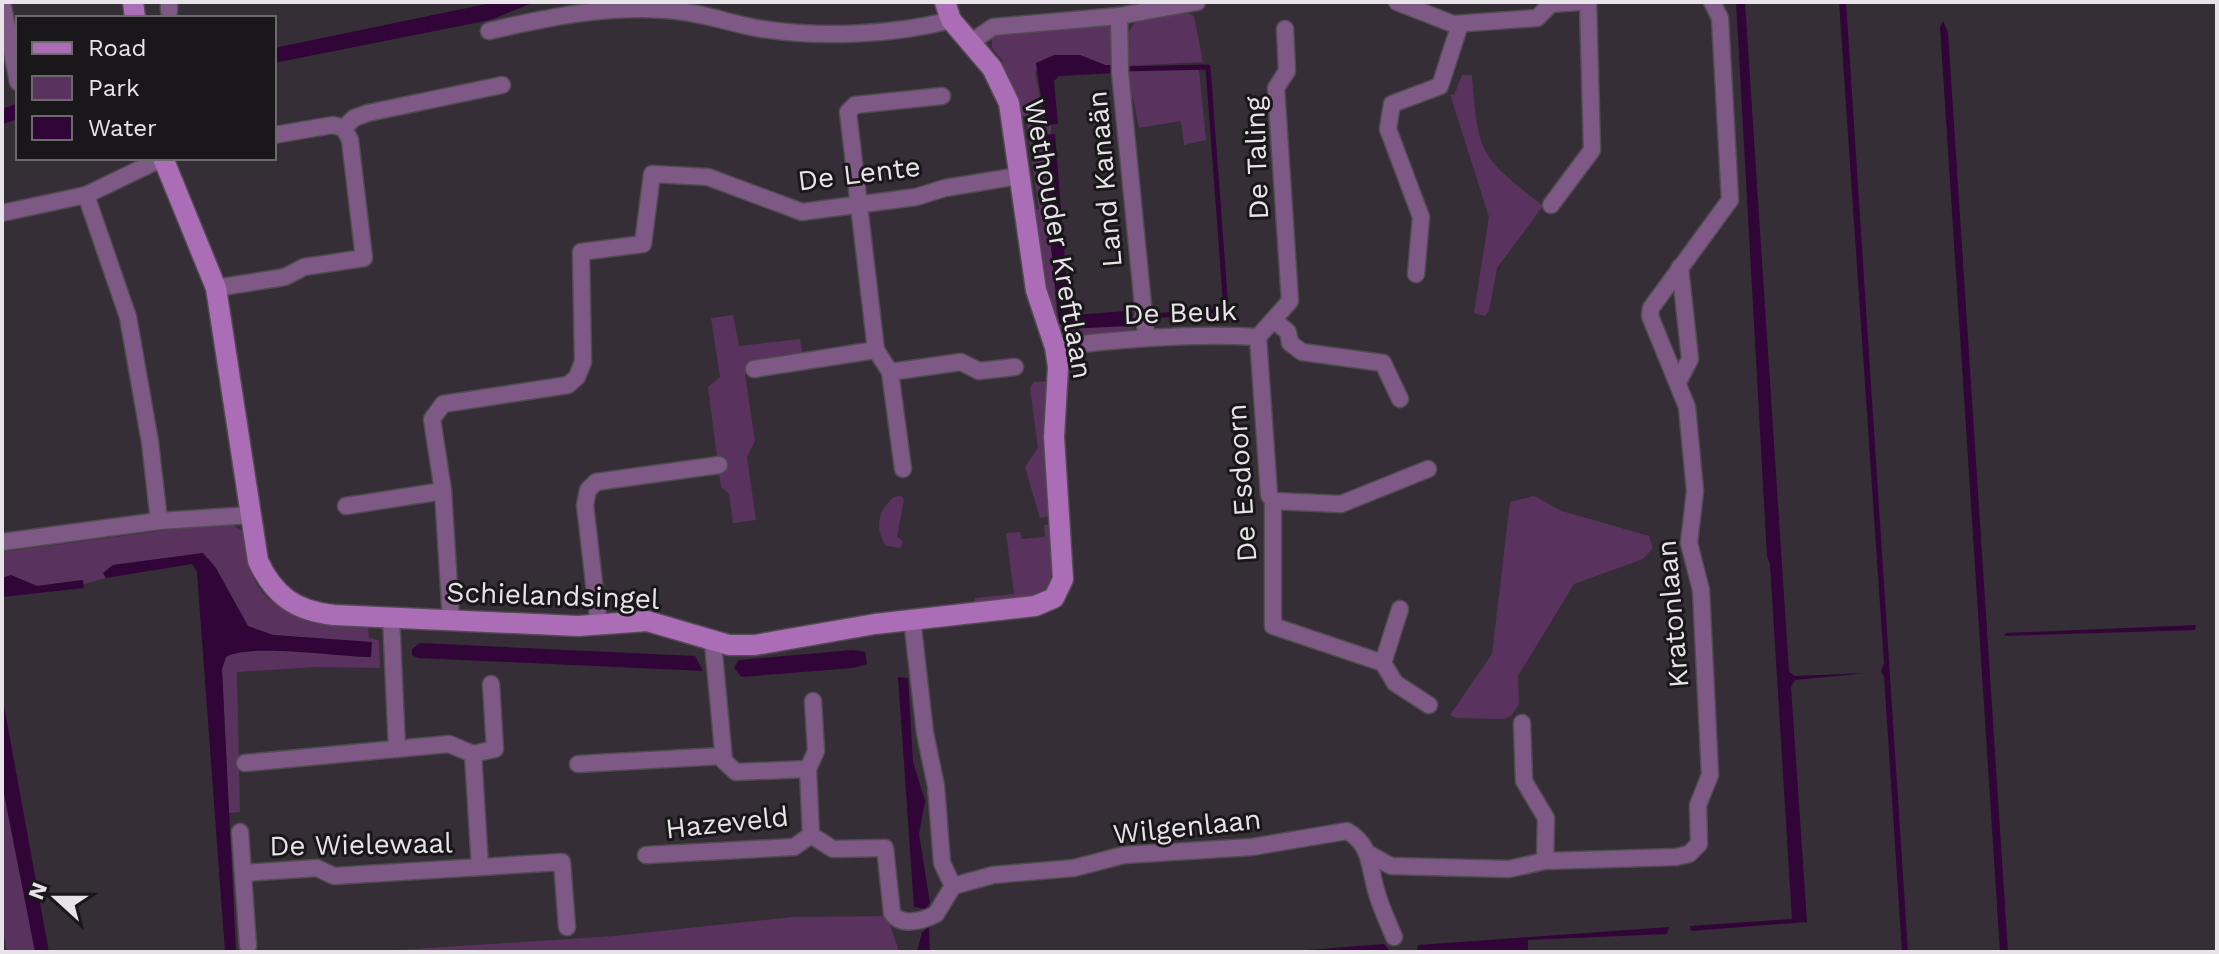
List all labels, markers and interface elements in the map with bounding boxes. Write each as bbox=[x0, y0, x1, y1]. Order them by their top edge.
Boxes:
legend bbox=[16, 16, 276, 160]
text: Road bbox=[88, 34, 147, 62]
text: Park bbox=[88, 74, 140, 102]
street label: Land Kanaän bbox=[1080, 89, 1129, 269]
street label: De Taling bbox=[1238, 96, 1275, 220]
street label: Wethouder Kreftlaan bbox=[1018, 97, 1099, 381]
text: Water bbox=[88, 114, 157, 142]
street label: De Lente bbox=[796, 150, 922, 197]
street label: De Beuk bbox=[1123, 294, 1237, 331]
street label: De Esdoorn bbox=[1220, 403, 1263, 563]
street label: Kratonlaan bbox=[1650, 539, 1695, 689]
street label: Schielandsingel bbox=[446, 575, 660, 616]
street label: Hazeveld bbox=[664, 800, 790, 845]
street label: Wilgenlaan bbox=[1111, 802, 1263, 851]
street label: De Wielewaal bbox=[269, 826, 453, 863]
north arrow bbox=[16, 858, 96, 938]
text: N bbox=[23, 879, 52, 903]

